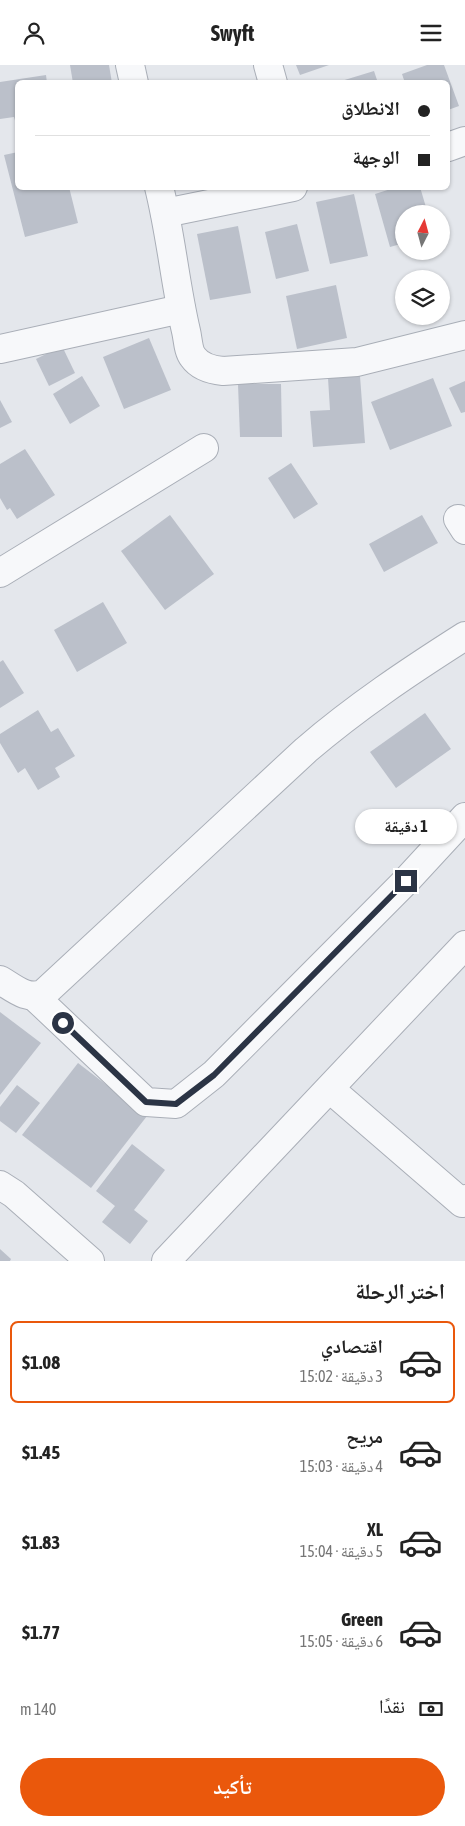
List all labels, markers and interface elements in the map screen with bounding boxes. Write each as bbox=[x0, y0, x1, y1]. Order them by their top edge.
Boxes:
icon: person bbox=[20, 19, 48, 47]
icon: menu bbox=[417, 19, 445, 47]
text: Swyft bbox=[211, 20, 254, 46]
text: الانطلاق bbox=[341, 97, 400, 119]
text: الوجهة bbox=[352, 146, 400, 168]
north arrow bbox=[395, 205, 450, 260]
map controls bbox=[395, 205, 450, 325]
button: layers bbox=[395, 270, 450, 325]
callout: 1 دقيقة bbox=[355, 809, 457, 843]
text: 1 دقيقة bbox=[384, 817, 428, 835]
route end bbox=[395, 870, 417, 892]
route start bbox=[52, 1012, 74, 1034]
text: اختر الرحلة bbox=[355, 1278, 445, 1304]
text: اقتصادي bbox=[321, 1335, 383, 1357]
icon: car bbox=[398, 1340, 443, 1385]
text: $1.08 bbox=[22, 1351, 60, 1373]
text: 3 دقيقة · 15:02 bbox=[300, 1367, 383, 1385]
text: مريح bbox=[346, 1425, 383, 1447]
icon: car bbox=[398, 1430, 443, 1475]
text: $1.45 bbox=[22, 1441, 60, 1463]
text: 4 دقيقة · 15:03 bbox=[300, 1457, 383, 1475]
text: XL bbox=[367, 1518, 383, 1540]
icon: car bbox=[398, 1520, 443, 1565]
text: $1.83 bbox=[22, 1531, 60, 1553]
text: 5 دقيقة · 15:04 bbox=[300, 1542, 383, 1560]
text: Green bbox=[341, 1608, 383, 1630]
icon: car bbox=[398, 1610, 443, 1655]
text: $1.77 bbox=[22, 1621, 60, 1643]
text: 6 دقيقة · 15:05 bbox=[300, 1632, 383, 1650]
text: نقدًا bbox=[379, 1695, 405, 1717]
icon: cash bbox=[417, 1695, 445, 1723]
text: 140 m bbox=[20, 1700, 56, 1718]
button: تأكيد bbox=[20, 1758, 445, 1816]

